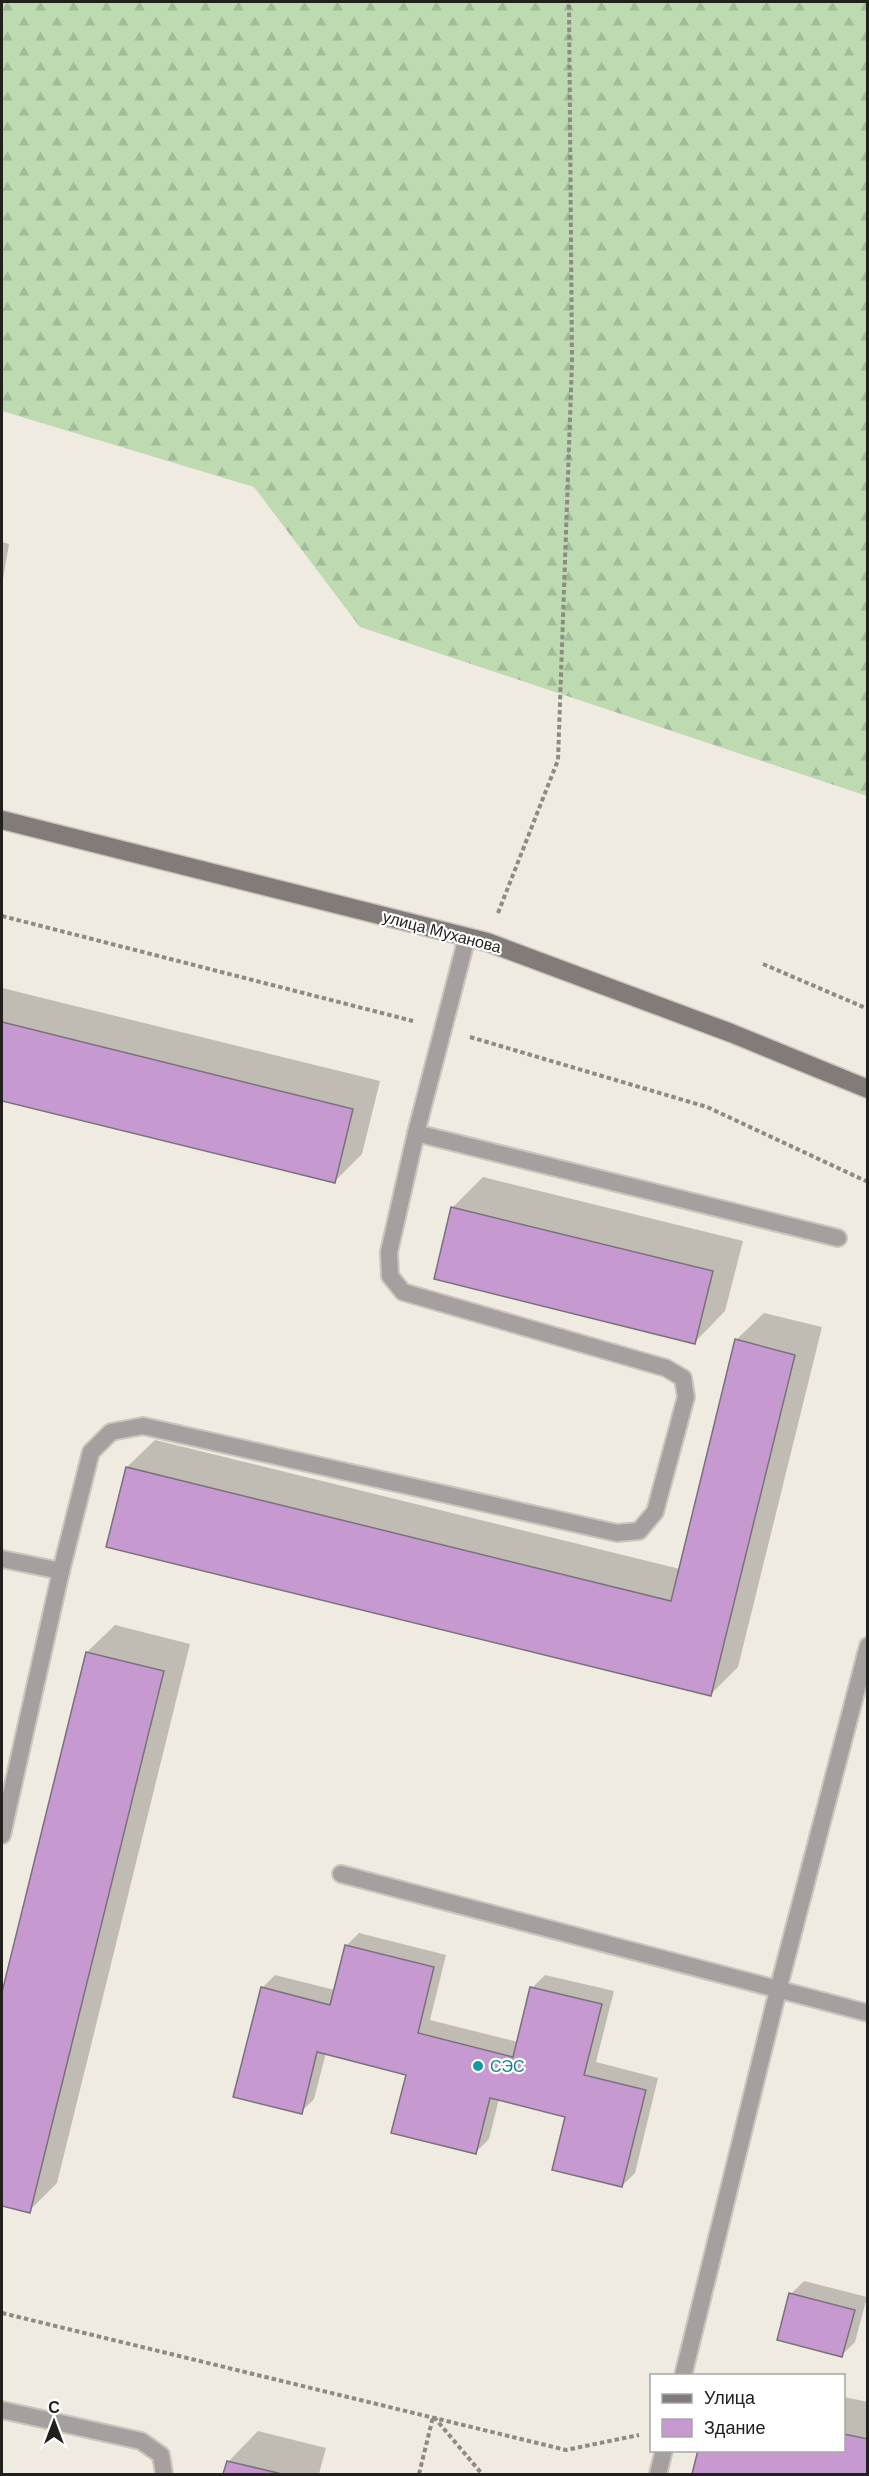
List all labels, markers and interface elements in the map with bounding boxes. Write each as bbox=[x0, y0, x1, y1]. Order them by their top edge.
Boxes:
street label: улица Муханова bbox=[381, 908, 503, 956]
place label: СЭС bbox=[490, 2058, 524, 2075]
marker: СЭС bbox=[471, 2059, 485, 2073]
legend bbox=[650, 2374, 845, 2452]
text: Улица bbox=[704, 2388, 756, 2408]
north arrow bbox=[24, 2392, 84, 2452]
text: С bbox=[48, 2399, 60, 2416]
text: Здание bbox=[704, 2418, 765, 2438]

